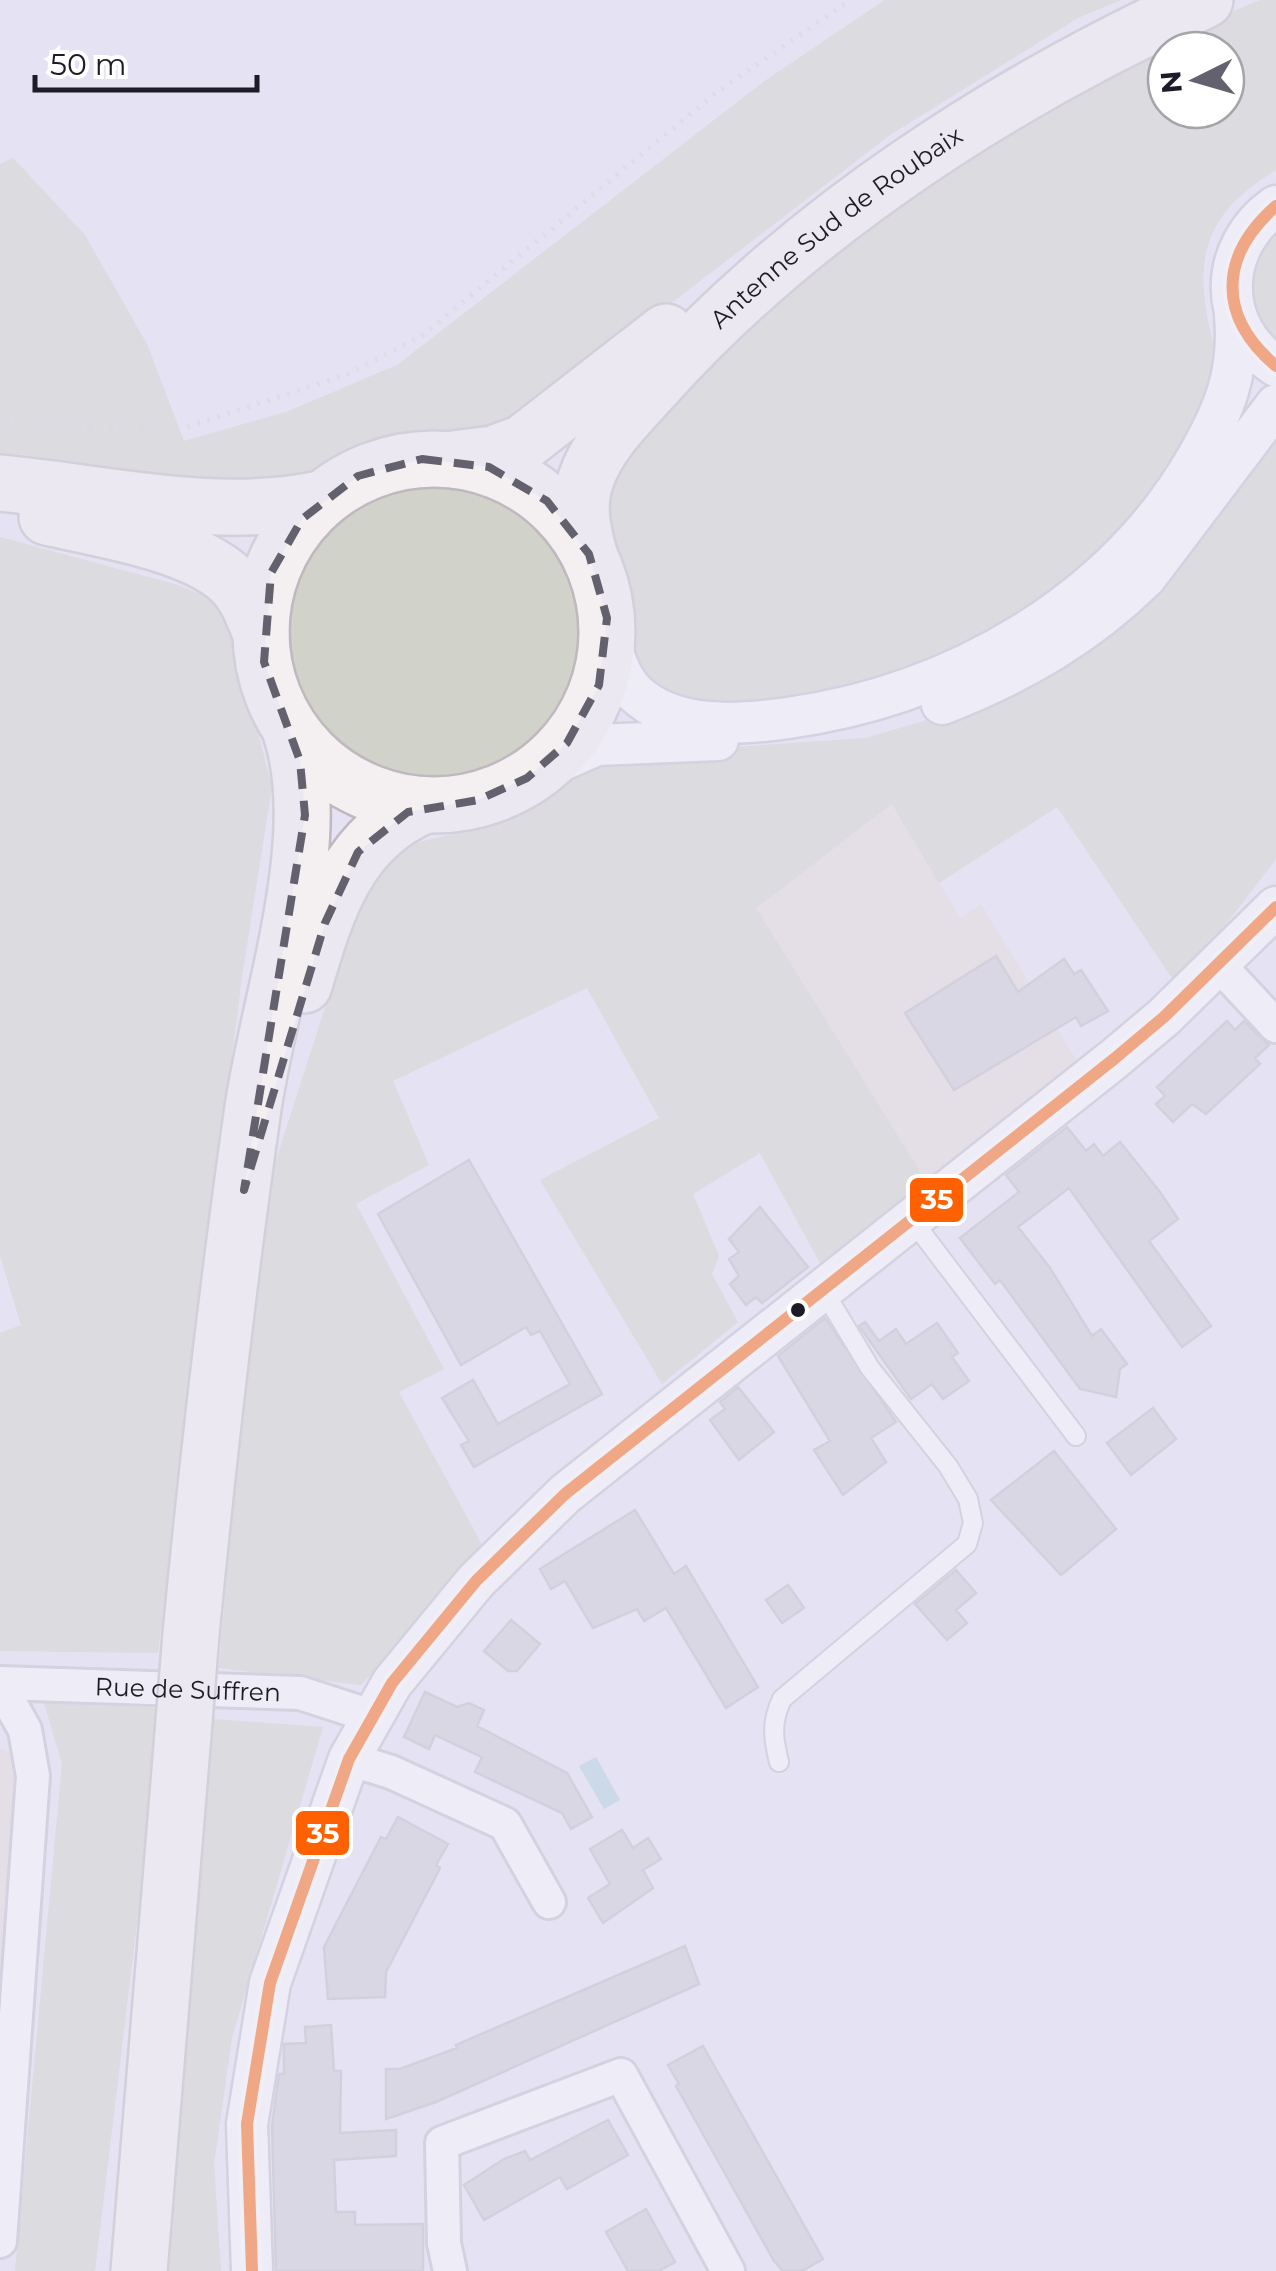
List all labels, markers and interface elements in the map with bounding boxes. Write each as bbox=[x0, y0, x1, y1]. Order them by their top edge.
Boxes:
scale bar bbox=[35, 30, 258, 92]
north arrow bbox=[1146, 30, 1246, 130]
text: 50 m bbox=[50, 46, 127, 83]
text: N bbox=[1153, 69, 1189, 95]
street label: Antenne Sud de Roubaix bbox=[704, 120, 968, 334]
line badge: 35 bbox=[908, 1176, 965, 1224]
text: 35 bbox=[920, 1182, 953, 1216]
unlabelled marker bbox=[788, 1300, 808, 1320]
street label: Rue de Suffren bbox=[94, 1671, 281, 1707]
line badge: 35 bbox=[294, 1809, 351, 1857]
text: 35 bbox=[306, 1816, 339, 1850]

